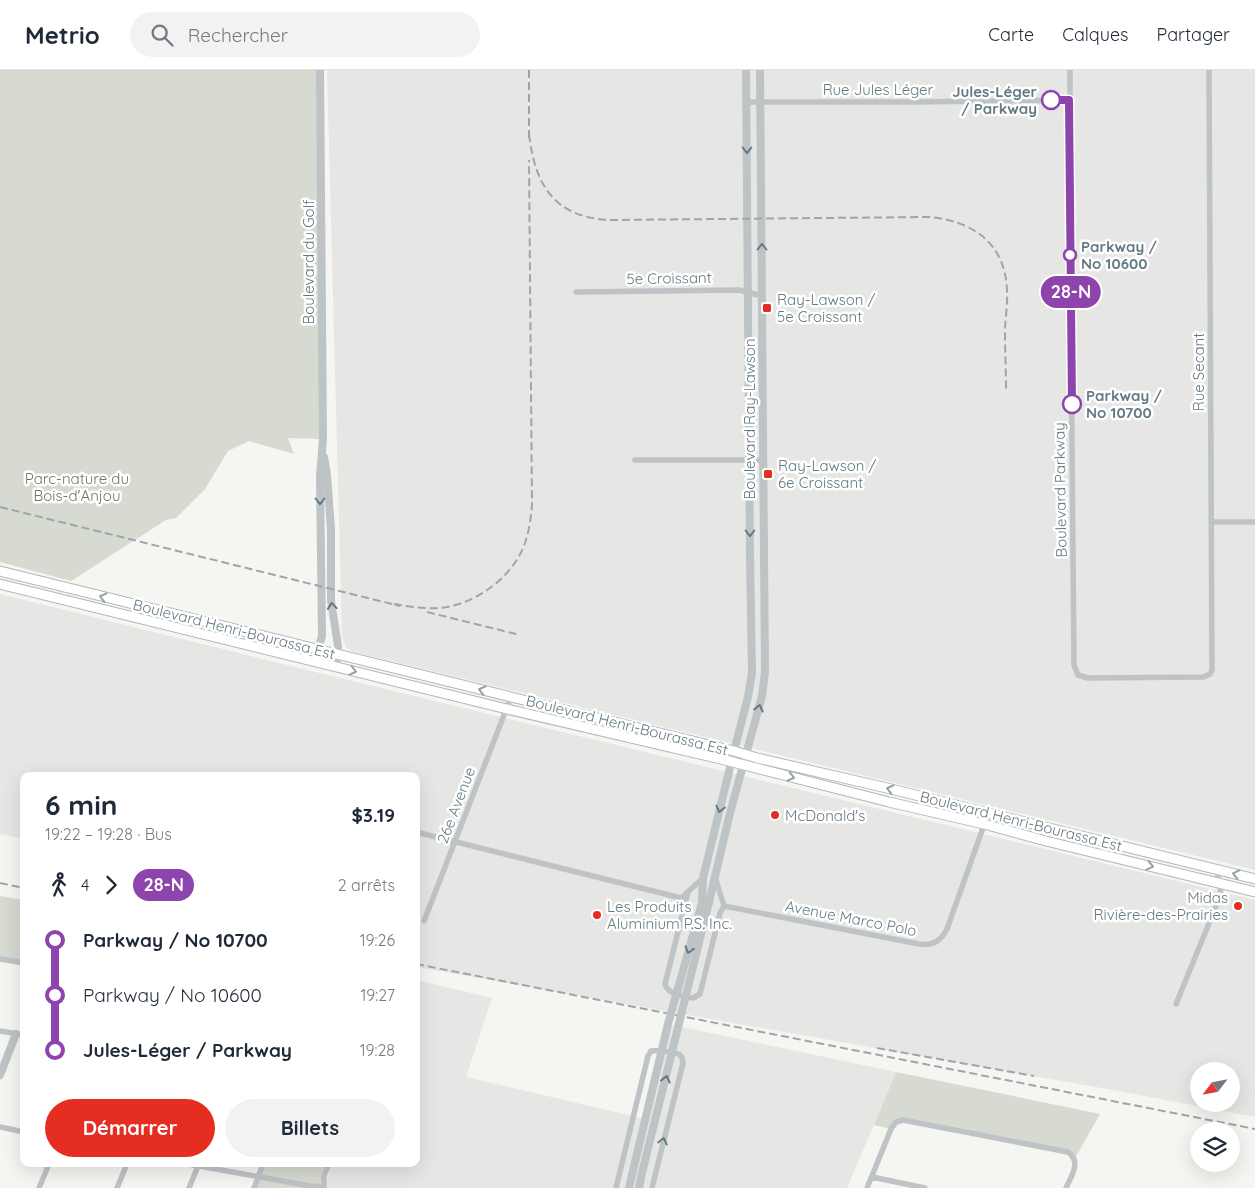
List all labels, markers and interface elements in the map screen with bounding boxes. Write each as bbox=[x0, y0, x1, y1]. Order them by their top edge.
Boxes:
search box bbox=[130, 12, 480, 57]
text: Metrio bbox=[25, 20, 100, 50]
icon: search bbox=[148, 21, 176, 49]
text: Rechercher bbox=[188, 23, 288, 47]
text: Carte bbox=[988, 23, 1034, 46]
text: Calques bbox=[1062, 23, 1129, 46]
text: Partager bbox=[1157, 23, 1230, 46]
street label: Rue Jules Léger bbox=[823, 80, 934, 99]
place label: Jules-Léger / Parkway bbox=[952, 82, 1037, 118]
marker: Jules-Léger / Parkway bbox=[1041, 90, 1061, 110]
one-way arrow bbox=[742, 147, 752, 155]
street label: Boulevard du Golf bbox=[299, 199, 318, 324]
place label: Parkway / No 10600 bbox=[1081, 237, 1157, 273]
one-way arrow bbox=[757, 243, 767, 250]
marker: Parkway / No 10600 bbox=[1063, 248, 1077, 262]
street label: 5e Croissant bbox=[626, 268, 712, 288]
line badge: 28-N bbox=[1036, 276, 1106, 308]
text: 28-N bbox=[1051, 280, 1091, 303]
place label: Ray-Lawson / 5e Croissant bbox=[777, 290, 876, 326]
marker: Ray-Lawson / 5e Croissant bbox=[761, 302, 773, 314]
street label: Rue Secant bbox=[1189, 333, 1208, 411]
street label: Boulevard Ray-Lawson bbox=[740, 338, 759, 500]
place label: Parkway / No 10700 bbox=[1086, 386, 1162, 422]
marker: Parkway / No 10700 bbox=[1062, 394, 1082, 414]
street label: Boulevard Parkway bbox=[1049, 422, 1071, 558]
place label: Ray-Lawson / 6e Croissant bbox=[778, 456, 877, 492]
marker: Ray-Lawson / 6e Croissant bbox=[762, 468, 774, 480]
park label: Parc-nature du Bois-d'Anjou bbox=[25, 469, 129, 505]
one-way arrow bbox=[315, 498, 325, 506]
one-way arrow bbox=[745, 530, 755, 538]
one-way arrow bbox=[99, 592, 108, 603]
street label: Boulevard Henri-Bourassa Est bbox=[131, 595, 337, 663]
one-way arrow bbox=[327, 602, 338, 610]
one-way arrow bbox=[349, 665, 358, 676]
one-way arrow bbox=[478, 685, 487, 696]
street label: Boulevard Henri-Bourassa Est bbox=[524, 691, 730, 759]
one-way arrow bbox=[753, 703, 764, 712]
street label: 26e Avenue bbox=[433, 764, 479, 846]
one-way arrow bbox=[786, 771, 795, 782]
one-way arrow bbox=[885, 784, 894, 795]
text: 6 min bbox=[45, 787, 117, 822]
street label: Boulevard Henri-Bourassa Est bbox=[918, 787, 1124, 855]
text: $3.19 bbox=[351, 803, 395, 827]
one-way arrow bbox=[715, 805, 726, 814]
place label: McDonald's bbox=[785, 806, 865, 825]
marker: McDonald's bbox=[769, 809, 781, 821]
text: 19:22 – 19:28 · Bus bbox=[45, 824, 172, 844]
one-way arrow bbox=[1145, 860, 1154, 871]
one-way arrow bbox=[1232, 870, 1241, 880]
icon: walk bbox=[45, 871, 73, 899]
icon: forward bbox=[97, 871, 125, 899]
text: 28-N bbox=[143, 873, 184, 896]
text: 4 bbox=[81, 875, 89, 895]
text: 2 arrêts bbox=[338, 875, 395, 895]
place label: Midas Rivière-des-Prairies bbox=[1094, 888, 1228, 924]
street label: Avenue Marco Polo bbox=[784, 896, 918, 940]
place label: Les Produits Aluminium P.S. Inc. bbox=[607, 897, 732, 933]
marker: Midas Rivière-des-Prairies bbox=[1232, 900, 1244, 912]
marker: Les Produits Aluminium P.S. Inc. bbox=[591, 909, 603, 921]
text: Parkway / No 10700 bbox=[83, 928, 268, 952]
text: 19:26 bbox=[360, 930, 395, 950]
one-way arrow bbox=[684, 945, 694, 954]
text: Parkway / No 10600 bbox=[83, 983, 262, 1007]
text: 19:27 bbox=[360, 985, 395, 1005]
text: Jules-Léger / Parkway bbox=[83, 1038, 292, 1062]
text: 19:28 bbox=[360, 1040, 395, 1060]
north arrow bbox=[1190, 1062, 1240, 1112]
map controls bbox=[1190, 1062, 1240, 1172]
one-way arrow bbox=[660, 1074, 671, 1083]
button: Démarrer bbox=[45, 1099, 215, 1157]
button: Billets bbox=[225, 1099, 395, 1157]
button: layers bbox=[1190, 1122, 1240, 1172]
one-way arrow bbox=[657, 1136, 668, 1145]

